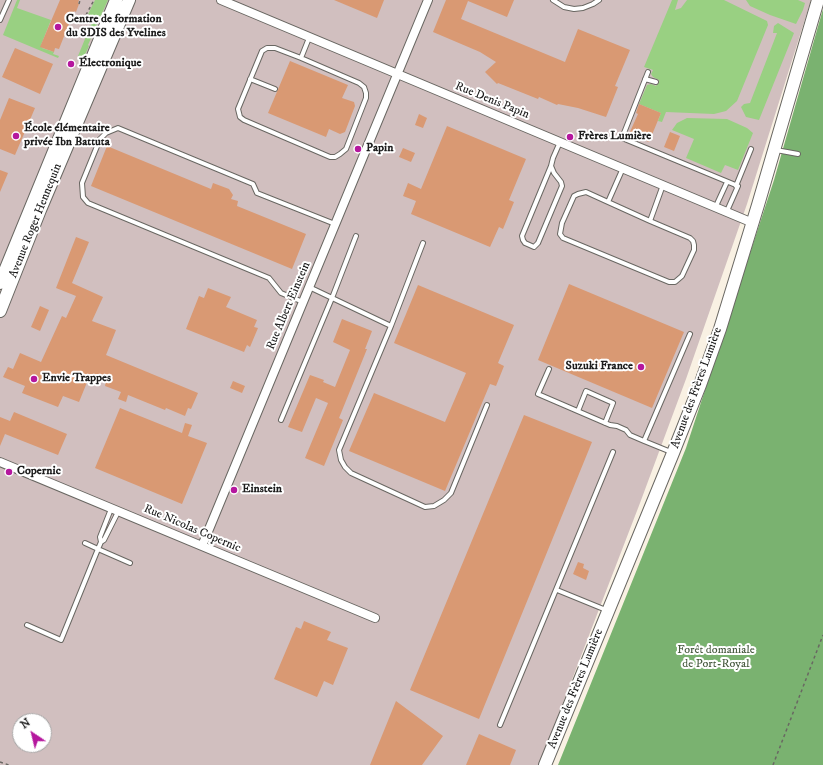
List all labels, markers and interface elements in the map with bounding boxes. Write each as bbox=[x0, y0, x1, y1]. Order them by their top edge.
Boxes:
place label: Centre de formation du SDIS des Yvelines bbox=[66, 13, 166, 41]
marker: Centre de formation du SDIS des Yvelines bbox=[53, 22, 63, 32]
place label: Électronique bbox=[79, 57, 141, 71]
marker: Électronique bbox=[66, 59, 76, 69]
street label: Rue Denis Papin bbox=[453, 80, 531, 122]
place label: École élémentaire privée Ibn Battuta bbox=[24, 122, 110, 150]
place label: Frères Lumière bbox=[578, 130, 651, 144]
marker: École élémentaire privée Ibn Battuta bbox=[11, 131, 21, 141]
marker: Frères Lumière bbox=[565, 132, 575, 142]
place label: Papin bbox=[366, 142, 393, 156]
marker: Papin bbox=[353, 144, 363, 154]
street label: Avenue Roger Hennequin bbox=[6, 162, 66, 280]
street label: Rue Albert Einstein bbox=[264, 260, 314, 352]
street label: Avenue des Frères Lumière bbox=[668, 325, 726, 451]
place label: Suzuki France bbox=[566, 360, 633, 374]
marker: Suzuki France bbox=[636, 362, 646, 372]
place label: Envie Trappes bbox=[42, 372, 111, 386]
marker: Envie Trappes bbox=[29, 374, 39, 384]
place label: Copernic bbox=[17, 465, 61, 479]
marker: Copernic bbox=[4, 467, 14, 477]
place label: Einstein bbox=[242, 483, 282, 497]
marker: Einstein bbox=[229, 485, 239, 495]
street label: Rue Nicolas Copernic bbox=[141, 502, 243, 556]
street label: Avenue des Frères Lumière bbox=[545, 627, 607, 751]
park label: Forêt domaniale de Port-Royal bbox=[677, 644, 755, 672]
north arrow bbox=[12, 713, 52, 753]
text: N bbox=[18, 716, 33, 732]

